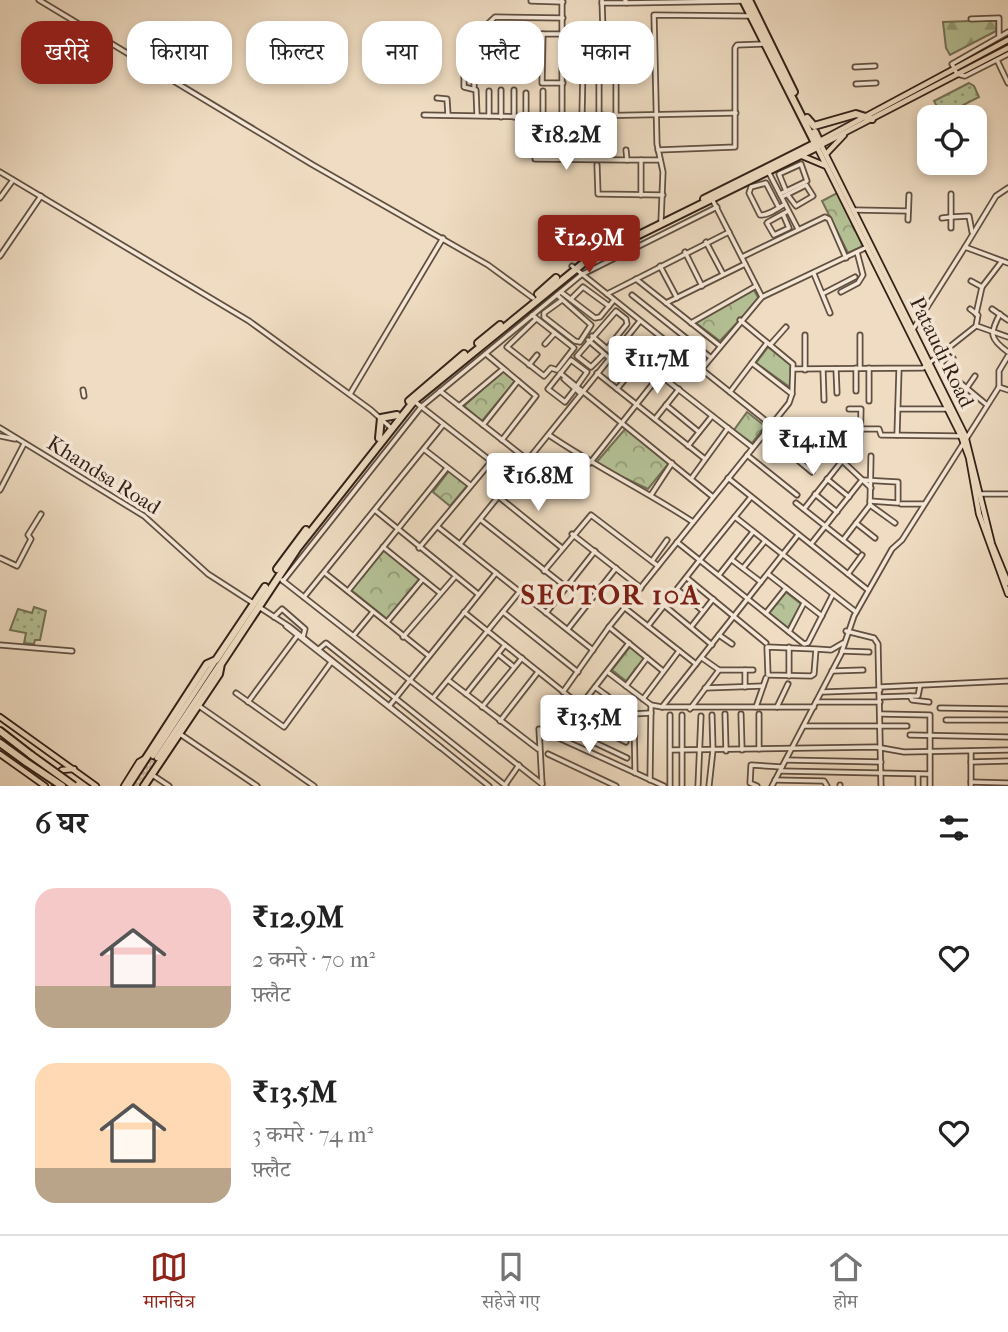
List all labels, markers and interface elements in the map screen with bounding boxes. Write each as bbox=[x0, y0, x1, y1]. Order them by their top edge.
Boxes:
chip: खरीदें bbox=[21, 21, 113, 84]
chip: किराया bbox=[127, 21, 232, 84]
chip: फ़िल्टर bbox=[246, 21, 348, 84]
chip: नया bbox=[362, 21, 442, 84]
chip: फ़्लैट bbox=[456, 21, 544, 84]
chip: मकान bbox=[558, 21, 654, 84]
map controls bbox=[917, 105, 987, 175]
button: locate bbox=[917, 105, 987, 175]
pin: ₹18.2M bbox=[509, 113, 623, 172]
text: ₹18.2M bbox=[531, 121, 601, 148]
pin: ₹12.9M bbox=[532, 216, 646, 275]
text: ₹12.9M bbox=[554, 224, 624, 251]
street label: Pataudi Road bbox=[905, 293, 979, 412]
pin: ₹11.7M bbox=[600, 336, 714, 396]
text: ₹11.7M bbox=[625, 345, 689, 372]
pin: ₹14.1M bbox=[756, 418, 870, 477]
text: ₹14.1M bbox=[778, 426, 848, 453]
street label: Khandsa Road bbox=[43, 431, 166, 520]
pin: ₹16.8M bbox=[481, 454, 595, 513]
text: ₹16.8M bbox=[503, 462, 573, 489]
district label: SECTOR 10A bbox=[521, 578, 701, 611]
pin: ₹13.5M bbox=[532, 696, 646, 755]
text: ₹13.5M bbox=[556, 704, 622, 731]
text: 6 घर bbox=[35, 806, 87, 841]
icon: filters bbox=[935, 809, 973, 847]
text: ₹12.9M bbox=[252, 900, 344, 935]
icon: home bbox=[91, 916, 175, 1000]
icon: heart bbox=[935, 939, 973, 977]
text: 2 कमरे · 70 m² bbox=[252, 946, 375, 973]
text: फ़्लैट bbox=[252, 981, 290, 1008]
text: ₹13.5M bbox=[252, 1075, 337, 1110]
icon: home bbox=[91, 1091, 175, 1175]
icon: heart bbox=[935, 1114, 973, 1152]
text: 3 कमरे · 74 m² bbox=[252, 1121, 373, 1148]
text: फ़्लैट bbox=[252, 1156, 290, 1183]
tab: मानचित्र bbox=[143, 1248, 195, 1320]
tab: सहेजे गए bbox=[482, 1248, 540, 1320]
tab: होम bbox=[827, 1248, 865, 1320]

